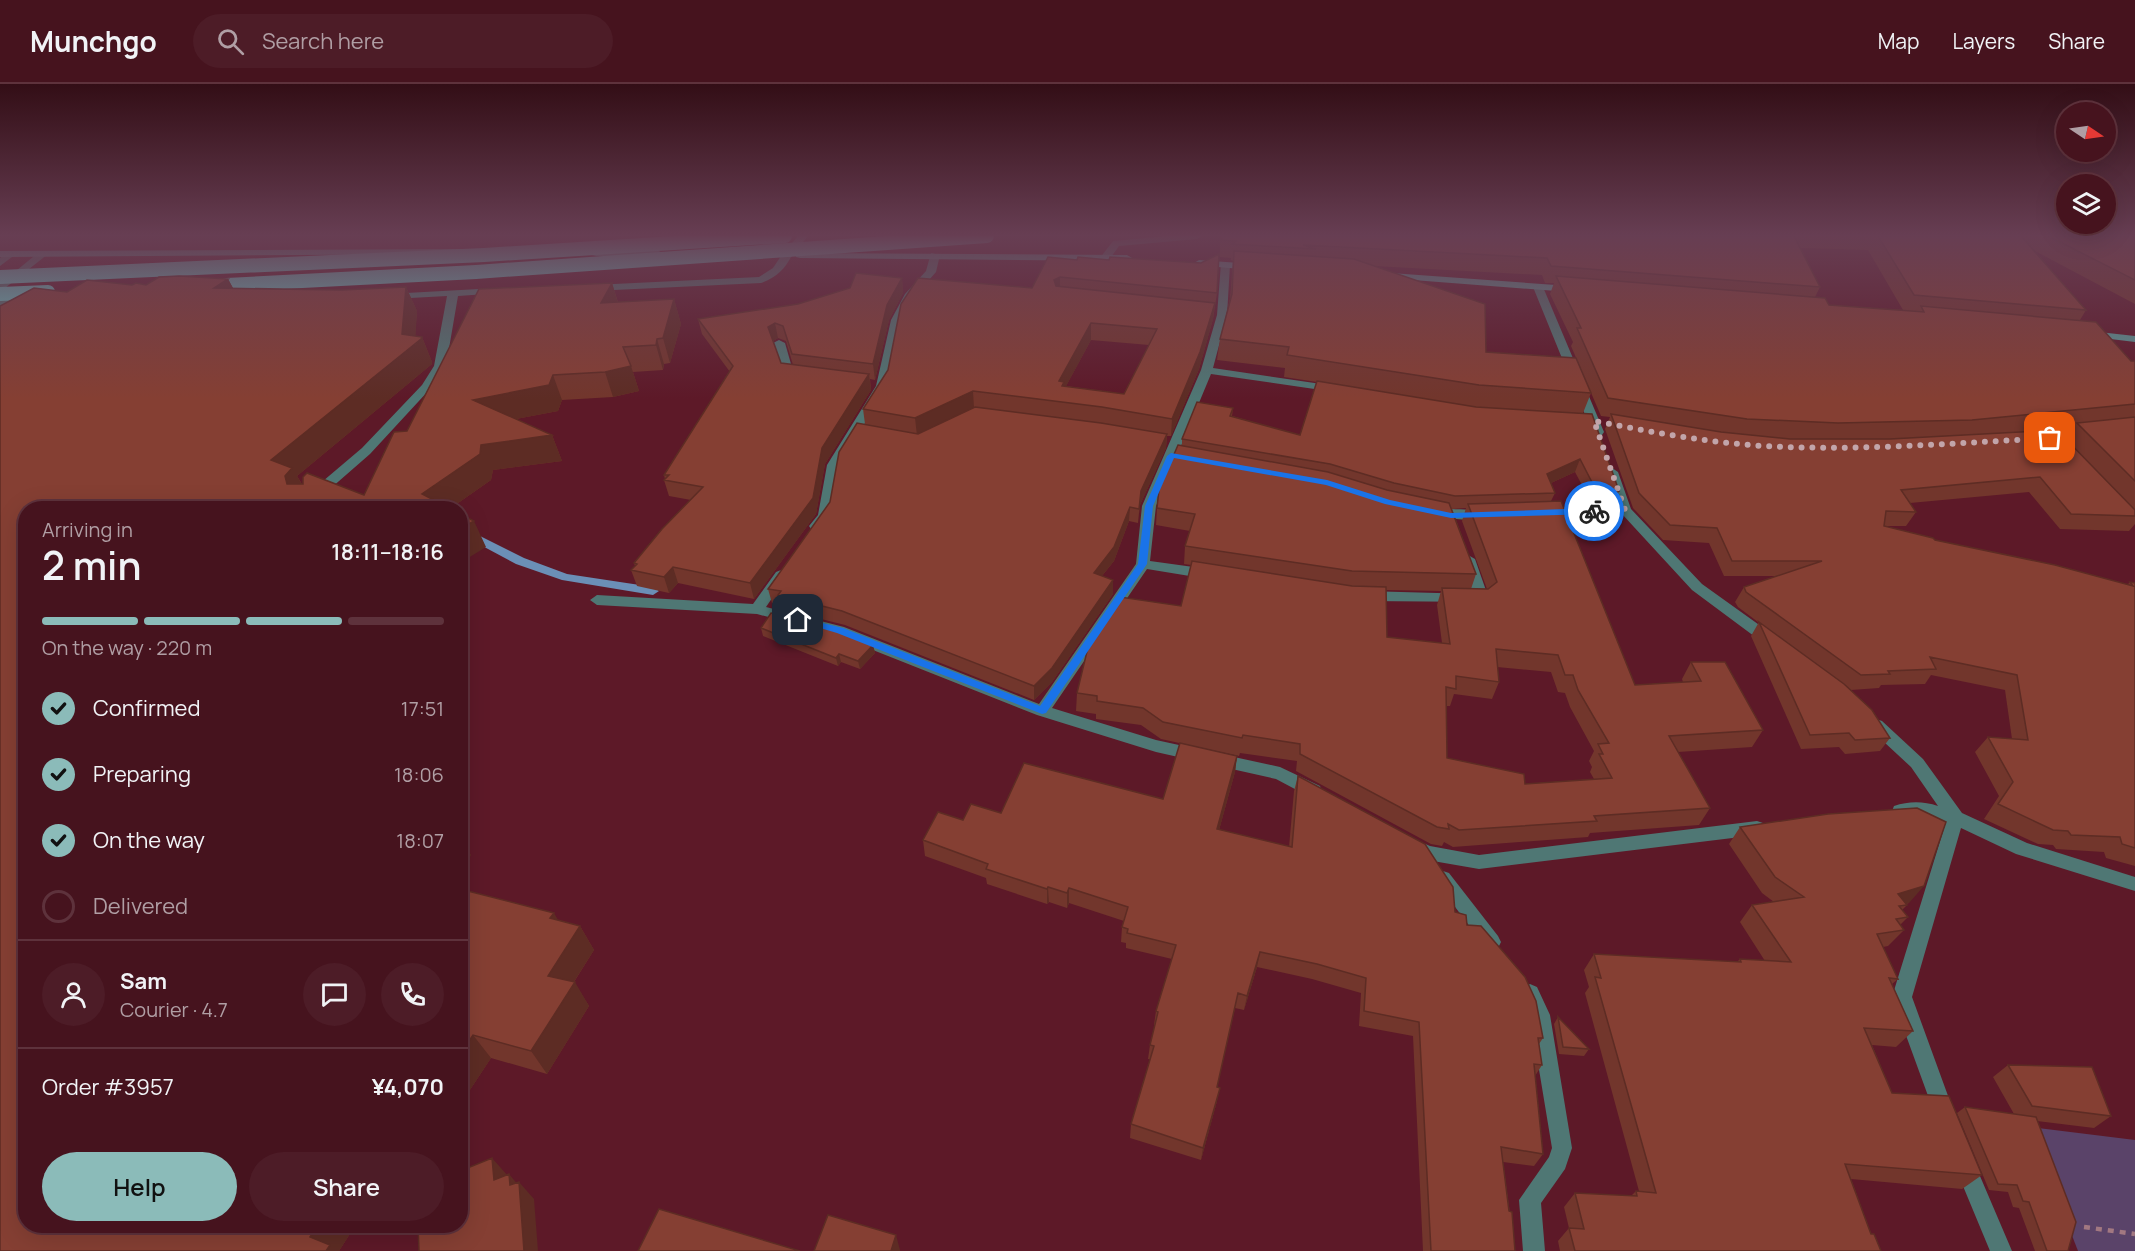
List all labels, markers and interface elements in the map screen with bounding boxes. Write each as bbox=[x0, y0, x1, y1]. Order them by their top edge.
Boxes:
search box bbox=[193, 14, 613, 68]
text: Munchgo bbox=[30, 22, 157, 60]
icon: search bbox=[214, 25, 247, 58]
text: Search here bbox=[262, 26, 384, 56]
text: Map bbox=[1878, 27, 1919, 55]
text: Layers bbox=[1952, 27, 2015, 55]
text: Share bbox=[2048, 27, 2105, 55]
north arrow bbox=[2056, 102, 2116, 162]
map controls bbox=[2056, 102, 2116, 234]
button: layers bbox=[2056, 174, 2116, 234]
pin bbox=[2024, 412, 2075, 463]
icon: bag bbox=[2033, 421, 2066, 454]
courier bbox=[1564, 481, 1624, 541]
icon: bike bbox=[1578, 495, 1611, 528]
text: Arriving in bbox=[42, 516, 133, 543]
text: 18:11–18:16 bbox=[331, 537, 444, 567]
text: 2 min bbox=[42, 538, 141, 592]
pin bbox=[772, 594, 823, 645]
icon: home bbox=[781, 603, 814, 636]
text: On the way · 220 m bbox=[42, 634, 212, 661]
icon: check bbox=[42, 692, 75, 725]
text: Confirmed bbox=[93, 693, 201, 723]
text: 17:51 bbox=[401, 695, 444, 722]
icon: check bbox=[42, 758, 75, 791]
text: Preparing bbox=[93, 759, 191, 789]
text: 18:06 bbox=[394, 761, 444, 788]
icon: check bbox=[42, 824, 75, 857]
text: On the way bbox=[93, 825, 205, 855]
text: 18:07 bbox=[396, 827, 444, 854]
text: Delivered bbox=[93, 891, 188, 921]
button: person bbox=[42, 963, 105, 1026]
button: chat bbox=[303, 963, 366, 1026]
button: phone bbox=[381, 963, 444, 1026]
text: Sam bbox=[120, 966, 167, 996]
text: Courier · 4.7 bbox=[120, 996, 228, 1023]
text: Order #3957 bbox=[42, 1072, 174, 1102]
text: ¥4,070 bbox=[372, 1072, 444, 1102]
button: Help bbox=[42, 1152, 237, 1221]
button: Share bbox=[249, 1152, 444, 1221]

